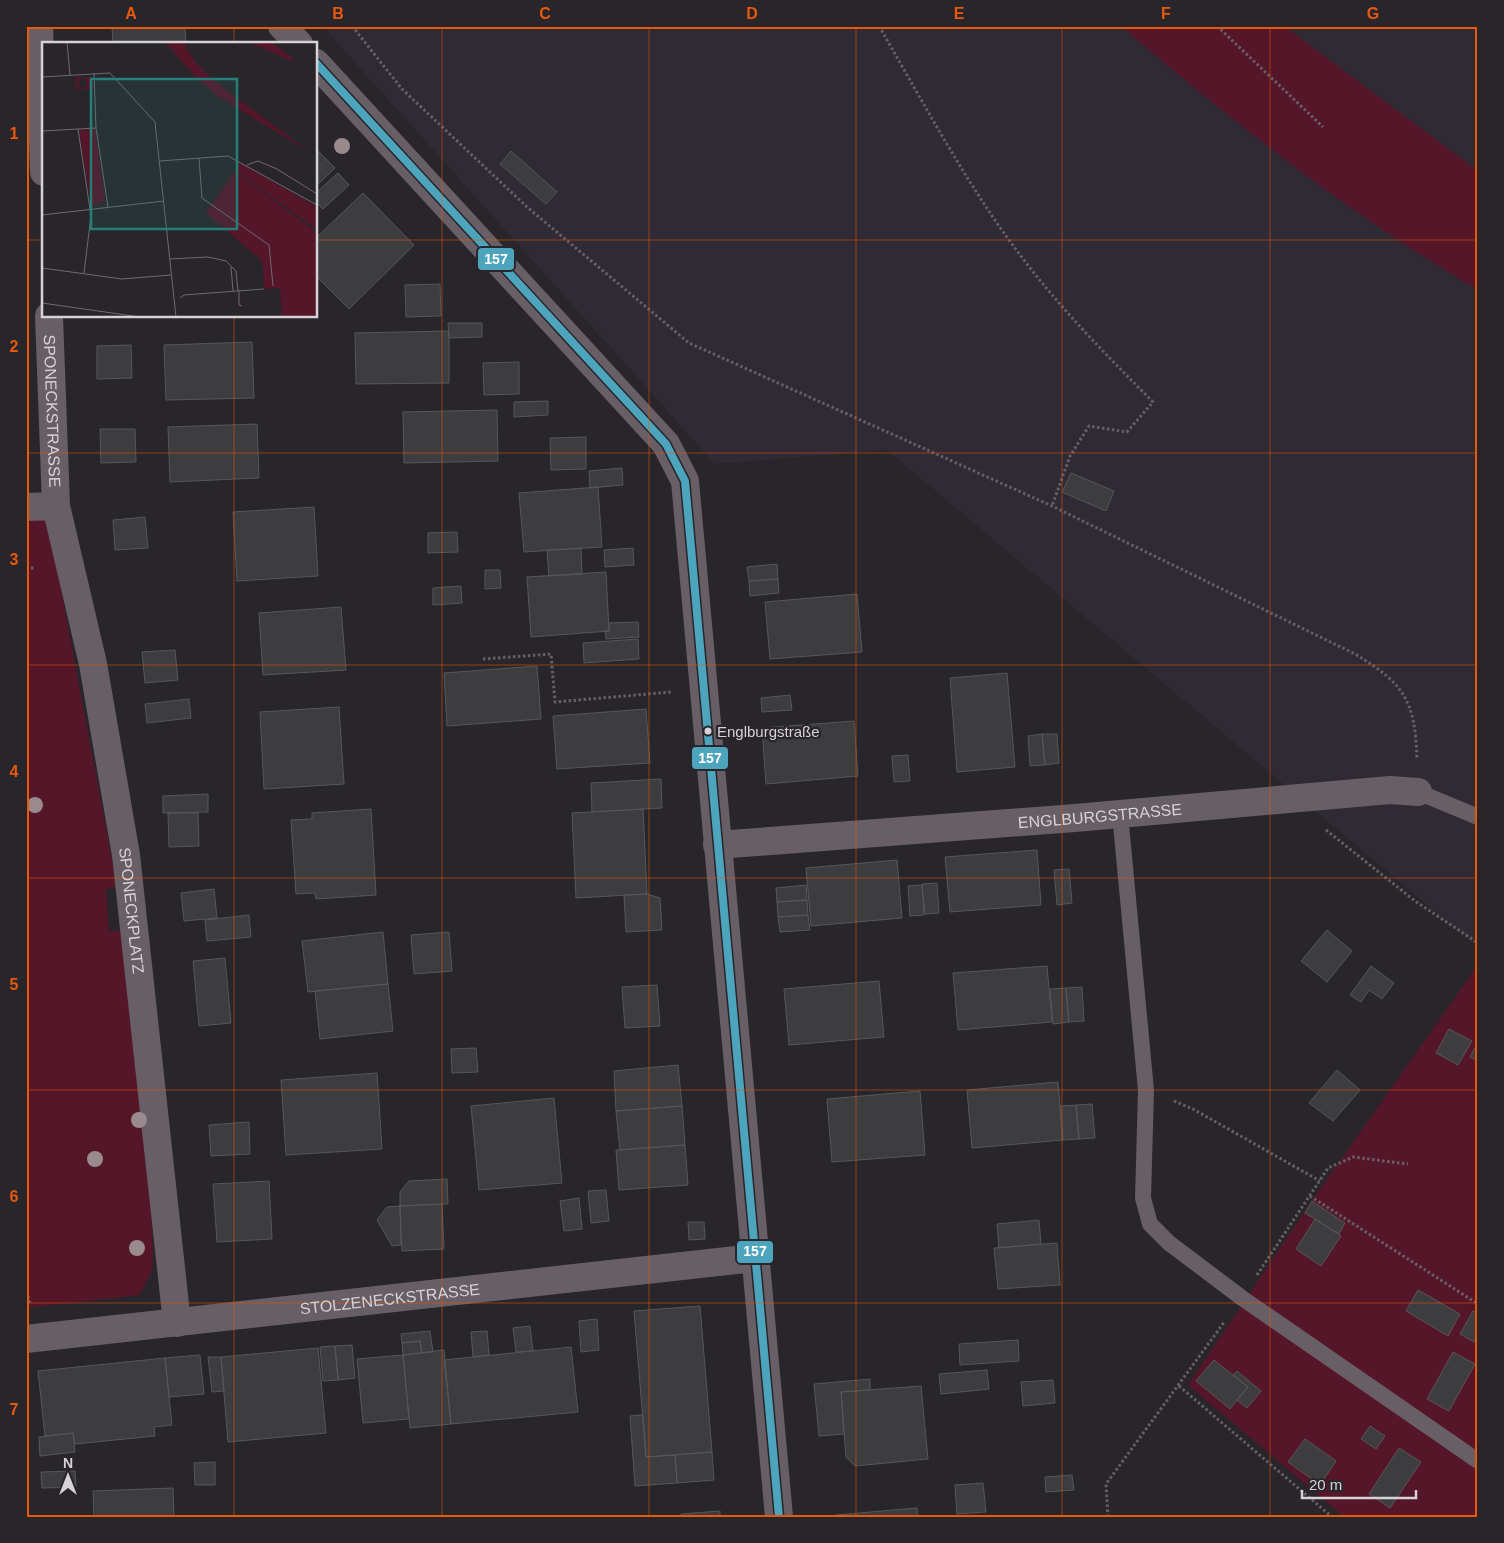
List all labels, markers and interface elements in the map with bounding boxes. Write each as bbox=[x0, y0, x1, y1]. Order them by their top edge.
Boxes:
text: A bbox=[125, 5, 137, 22]
text: B bbox=[332, 5, 344, 22]
text: C bbox=[539, 5, 551, 22]
text: D bbox=[746, 5, 758, 22]
text: E bbox=[954, 5, 965, 22]
text: F bbox=[1161, 5, 1171, 22]
text: G bbox=[1367, 5, 1379, 22]
inset map bbox=[42, 42, 318, 318]
text: 1 bbox=[10, 125, 19, 142]
line badge: 157 bbox=[477, 247, 515, 271]
text: 157 bbox=[484, 251, 508, 267]
street label: SPONECKSTRASSE bbox=[41, 334, 64, 488]
text: 2 bbox=[10, 338, 19, 355]
text: 3 bbox=[10, 551, 19, 568]
place label: Englburgstraße bbox=[717, 723, 820, 740]
marker: Englburgstraße bbox=[703, 726, 713, 736]
line badge: 157 bbox=[691, 746, 729, 770]
text: 157 bbox=[698, 750, 722, 766]
text: 4 bbox=[10, 763, 19, 780]
street label: ENGLBURGSTRASSE bbox=[1017, 800, 1183, 831]
street label: SPONECKPLATZ bbox=[116, 846, 147, 975]
text: 5 bbox=[10, 976, 19, 993]
text: 6 bbox=[10, 1188, 19, 1205]
line badge: 157 bbox=[736, 1240, 774, 1264]
text: 157 bbox=[743, 1243, 767, 1259]
street label: STOLZENECKSTRASSE bbox=[299, 1280, 481, 1317]
text: 7 bbox=[10, 1401, 19, 1418]
north arrow bbox=[42, 1450, 92, 1500]
text: N bbox=[63, 1455, 73, 1471]
scale bar bbox=[1302, 1468, 1415, 1500]
text: 20 m bbox=[1309, 1476, 1342, 1493]

